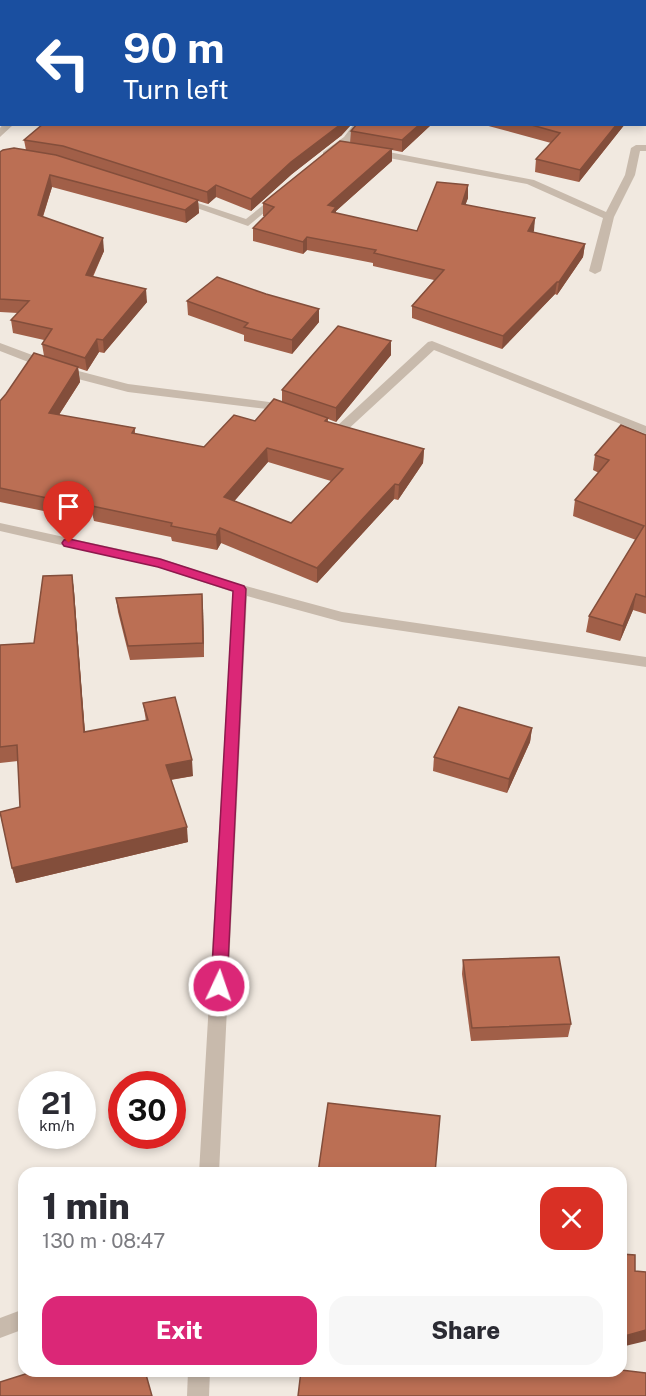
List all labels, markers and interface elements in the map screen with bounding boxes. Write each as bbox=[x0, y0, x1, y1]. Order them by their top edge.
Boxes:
text: 90 m bbox=[123, 23, 225, 72]
icon: left bbox=[24, 24, 102, 102]
text: Turn left bbox=[123, 73, 229, 105]
pin bbox=[43, 481, 94, 543]
icon: arrive bbox=[52, 490, 85, 523]
position arrow bbox=[187, 954, 251, 1018]
speed limit sign: 30 bbox=[108, 1071, 186, 1149]
text: 21 bbox=[41, 1085, 73, 1121]
text: km/h bbox=[39, 1117, 75, 1134]
text: 1 min bbox=[42, 1185, 130, 1227]
button: close bbox=[540, 1187, 603, 1250]
text: 130 m · 08:47 bbox=[42, 1229, 165, 1253]
button: Exit bbox=[42, 1296, 317, 1365]
button: Share bbox=[329, 1296, 603, 1365]

